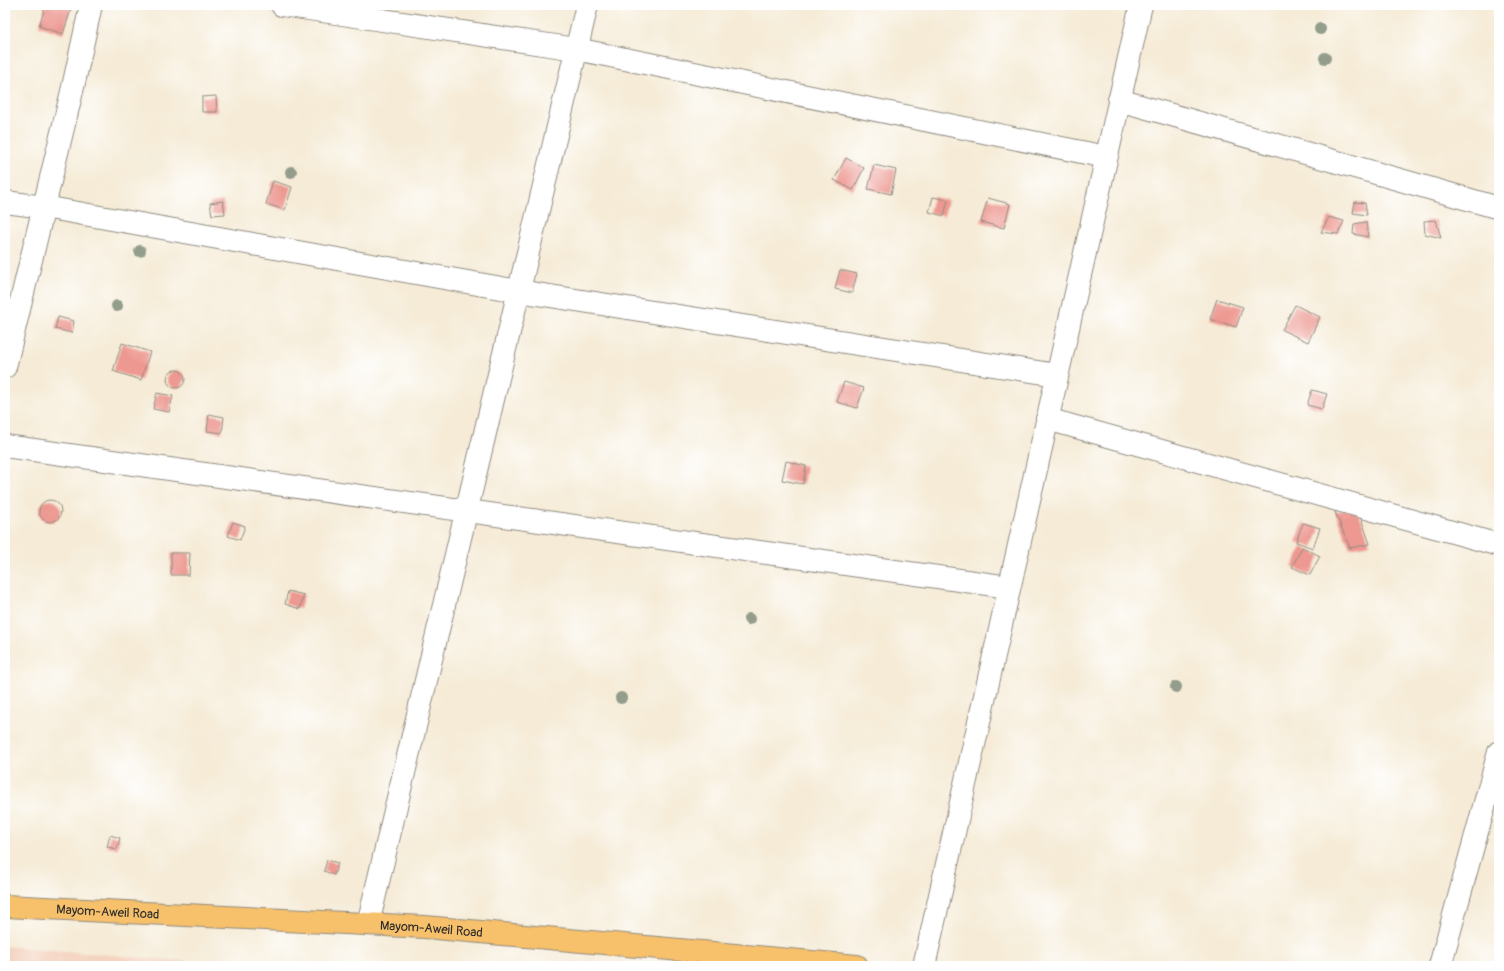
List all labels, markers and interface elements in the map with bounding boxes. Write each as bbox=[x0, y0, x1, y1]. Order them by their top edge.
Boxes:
street label: Mayom-Aweil Road bbox=[56, 902, 160, 923]
street label: Mayom-Aweil Road bbox=[380, 918, 483, 941]

